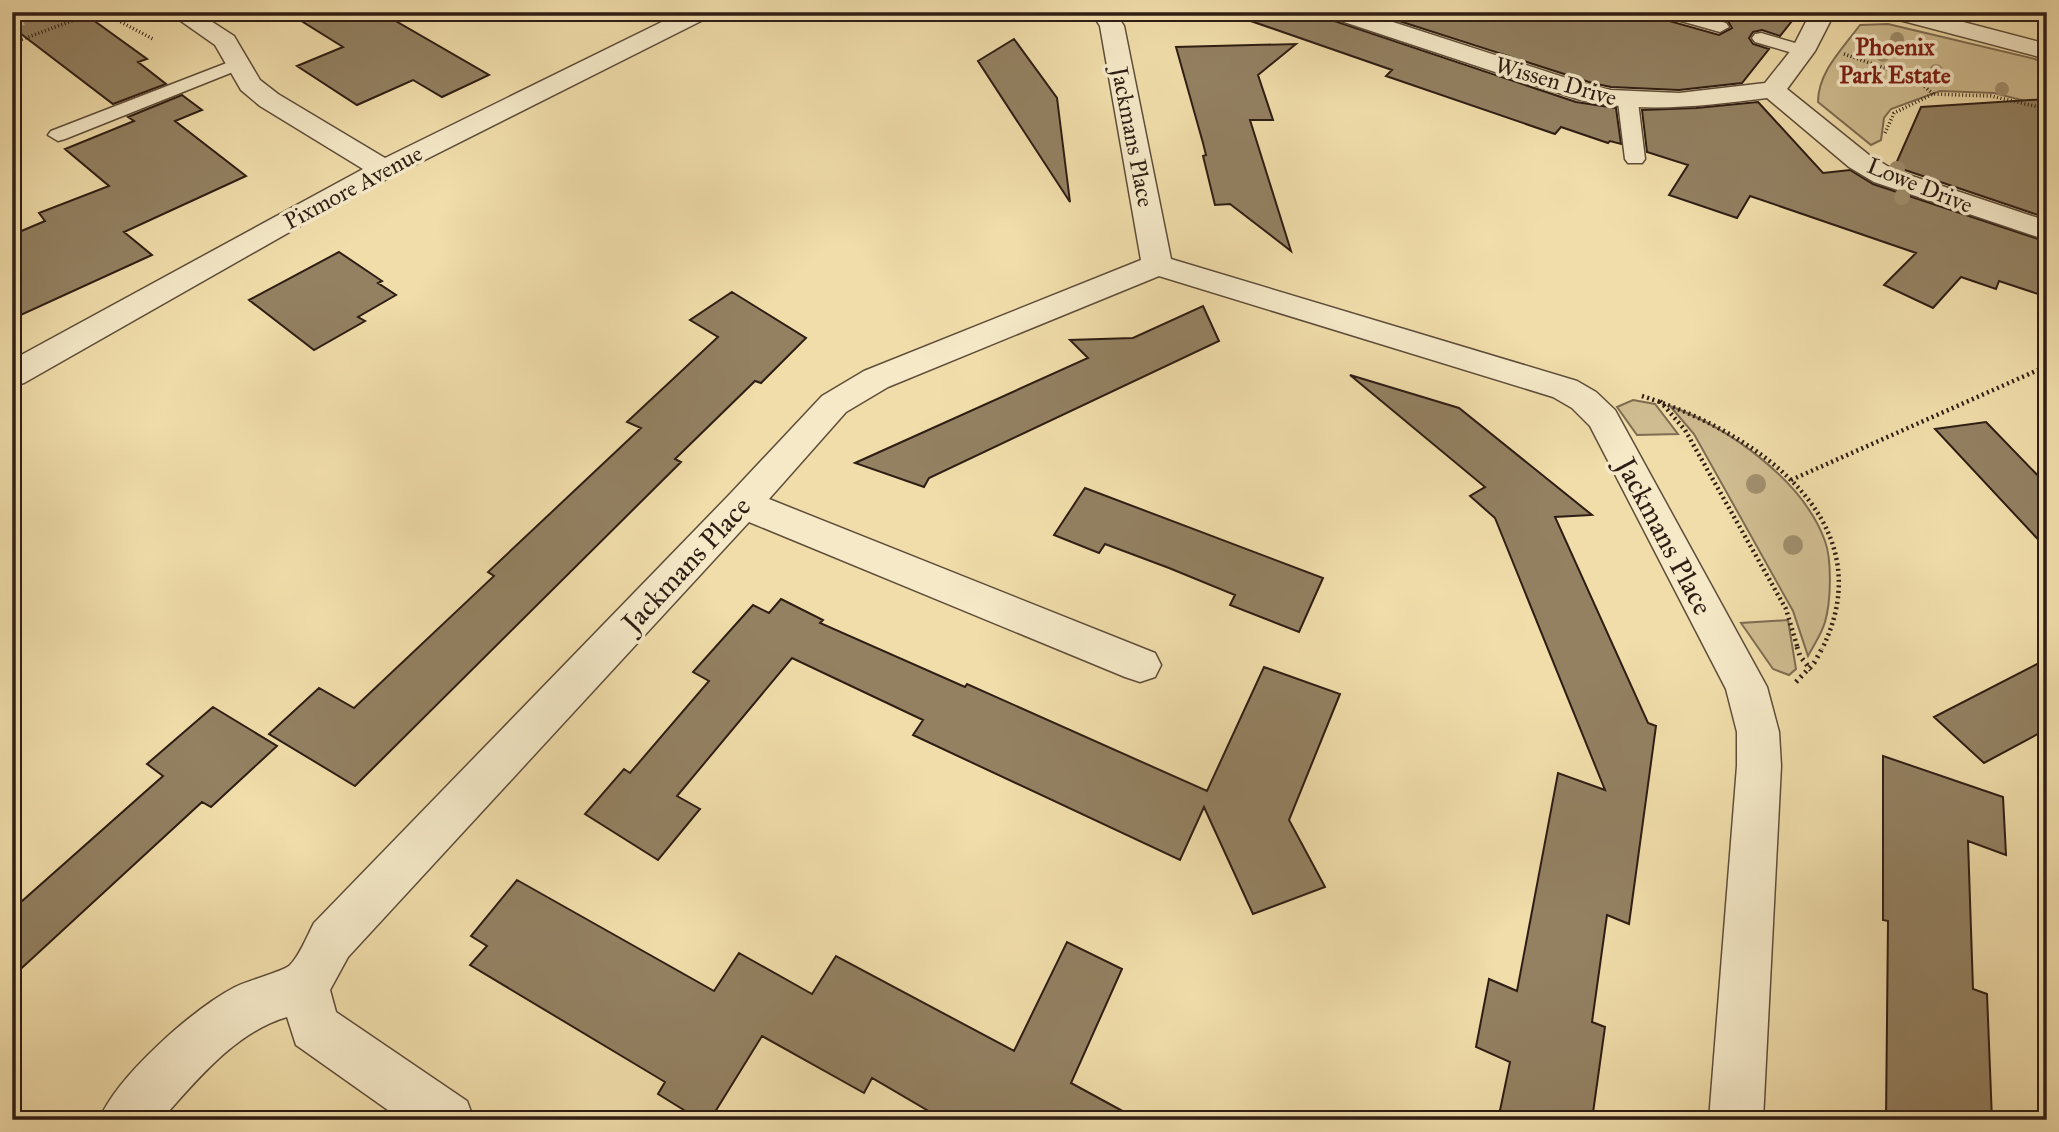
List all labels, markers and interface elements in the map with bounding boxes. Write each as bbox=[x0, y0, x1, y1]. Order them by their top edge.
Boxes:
district label: Phoenix Park Estate bbox=[1839, 32, 1951, 90]
street label: Wissen Drive bbox=[1492, 50, 1620, 112]
street label: Jackmans Place bbox=[1105, 62, 1160, 209]
street label: Pixmore Avenue bbox=[279, 139, 427, 235]
street label: Lowe Drive bbox=[1863, 151, 1977, 219]
street label: Jackmans Place bbox=[1607, 449, 1721, 621]
street label: Jackmans Place bbox=[613, 489, 758, 642]

